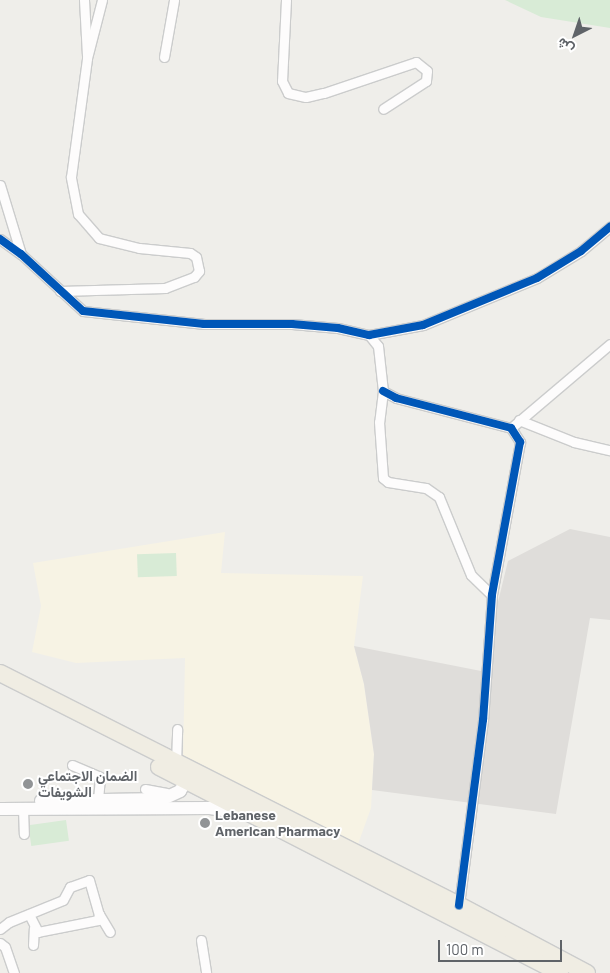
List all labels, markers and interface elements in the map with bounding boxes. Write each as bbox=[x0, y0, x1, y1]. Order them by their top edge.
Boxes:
north arrow bbox=[550, 10, 600, 60]
text: ش bbox=[553, 35, 577, 59]
place label: الضمان الاجتماعي الشويفات bbox=[38, 768, 137, 800]
marker: الضمان الاجتماعي الشويفات bbox=[22, 778, 34, 790]
place label: Lebanese American Pharmacy bbox=[215, 807, 340, 840]
marker: Lebanese American Pharmacy bbox=[199, 817, 211, 829]
scale bar bbox=[440, 930, 564, 962]
text: 100 m bbox=[446, 940, 484, 958]

